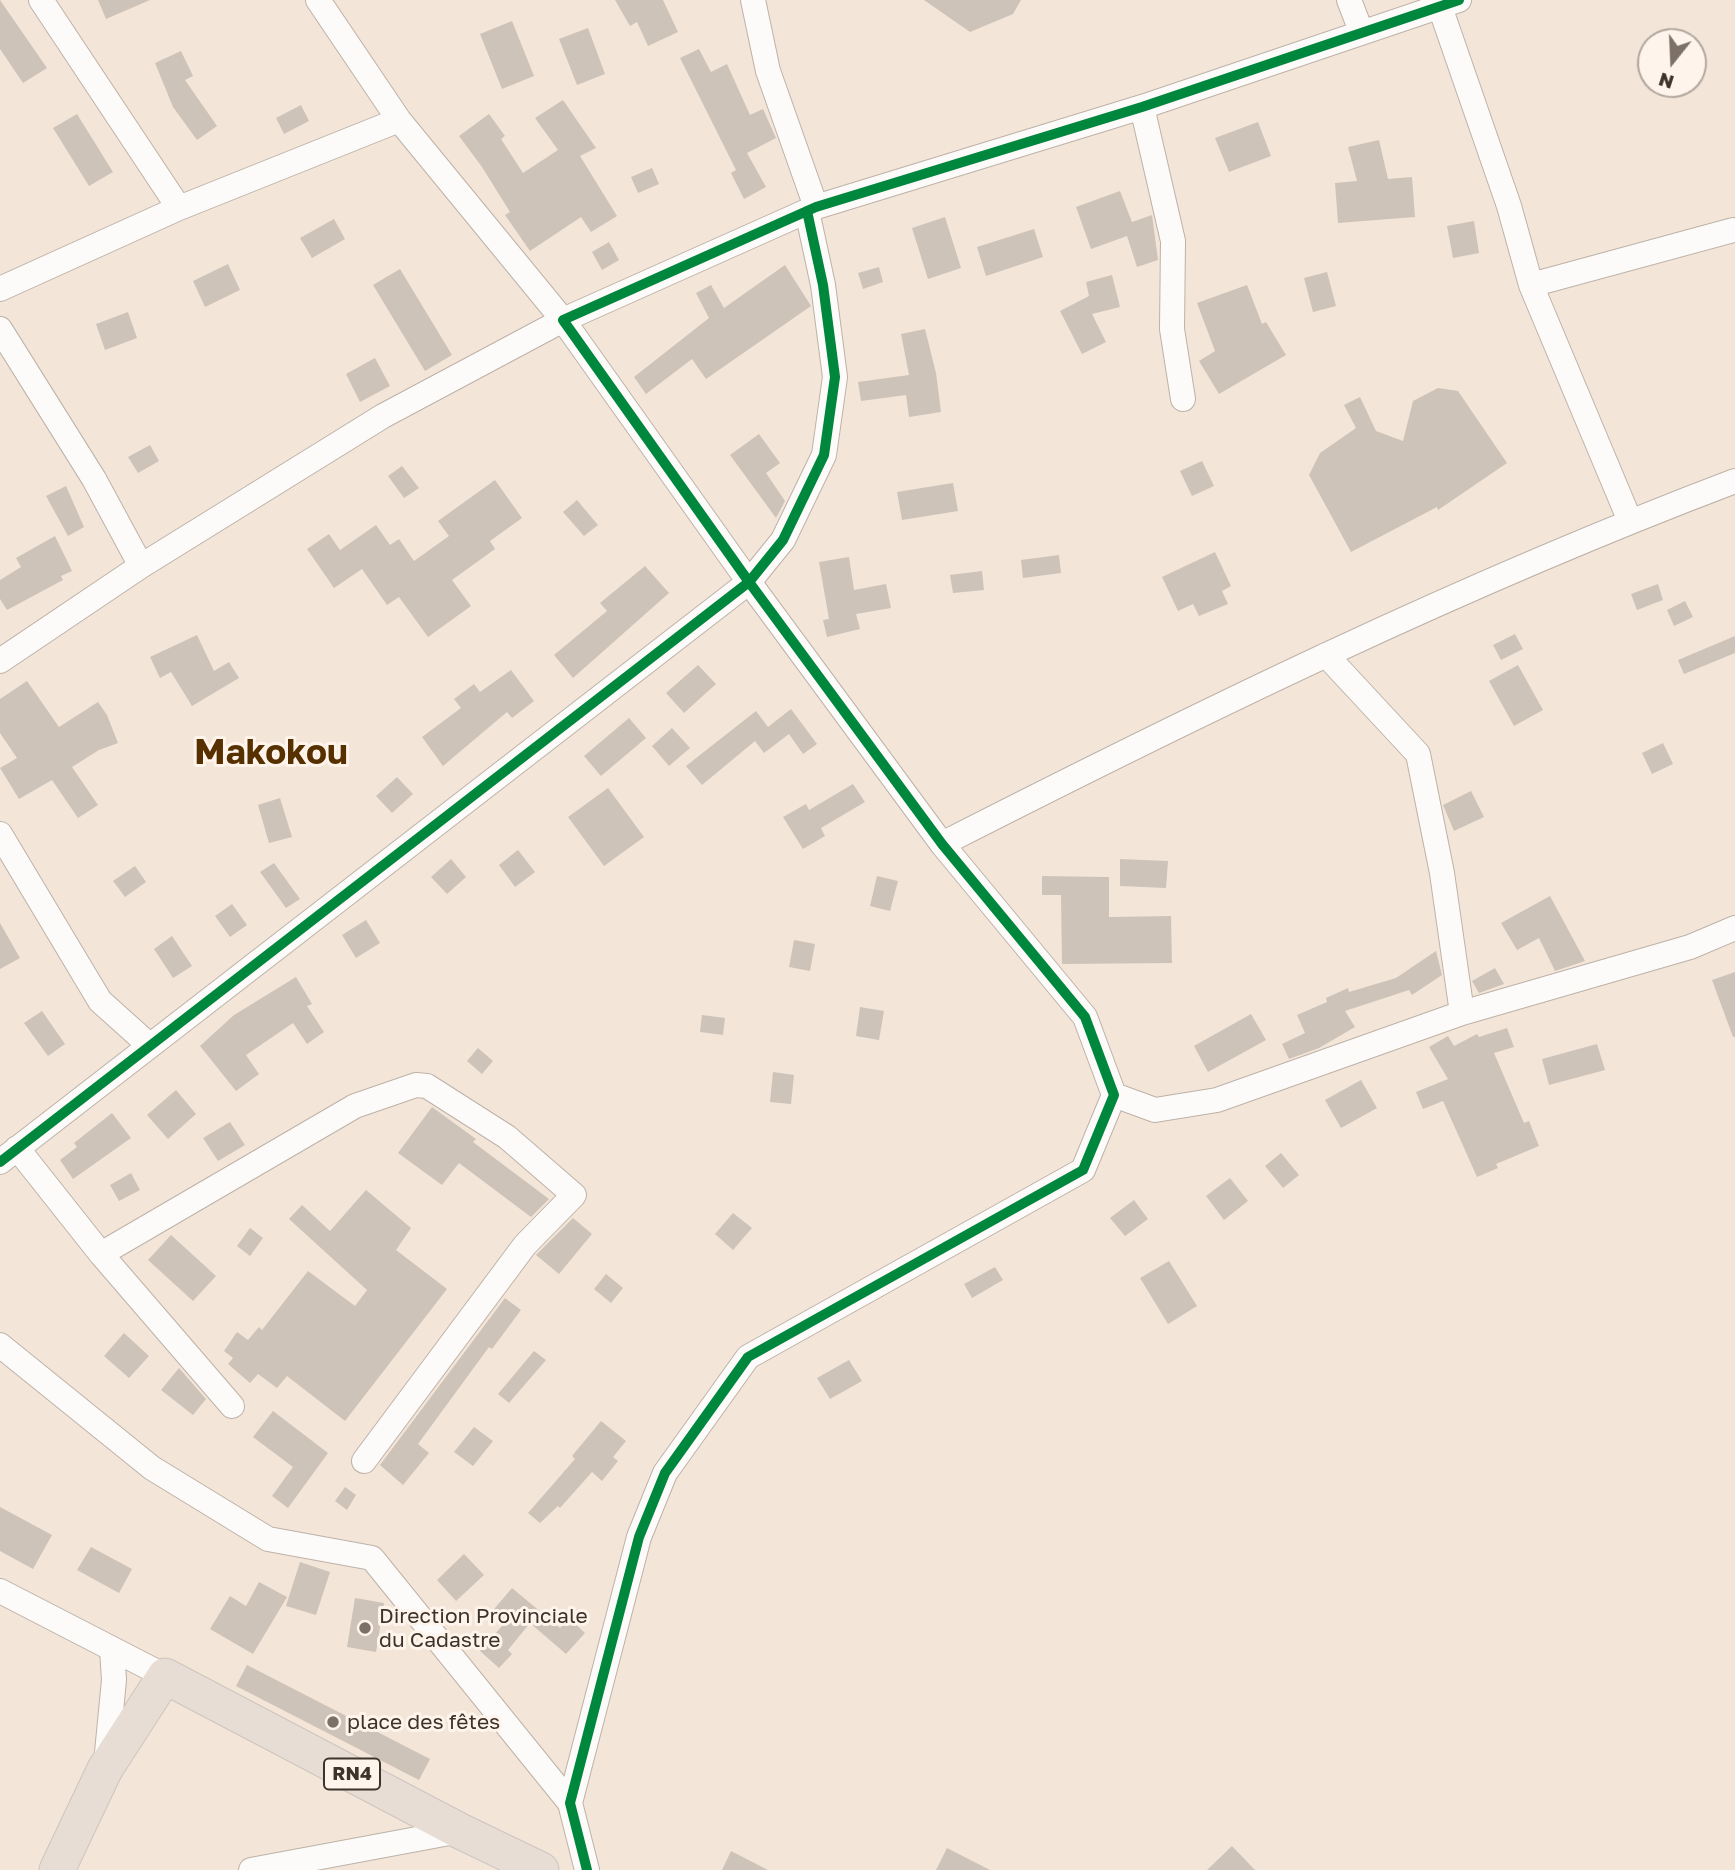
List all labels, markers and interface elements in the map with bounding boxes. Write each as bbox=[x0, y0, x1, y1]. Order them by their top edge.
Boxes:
north arrow bbox=[1637, 28, 1707, 98]
text: N bbox=[1656, 68, 1676, 95]
district label: Makokou bbox=[194, 732, 348, 774]
place label: Direction Provinciale du Cadastre bbox=[379, 1603, 588, 1653]
marker: Direction Provinciale du Cadastre bbox=[357, 1620, 373, 1636]
place label: place des fêtes bbox=[347, 1709, 500, 1735]
marker: place des fêtes bbox=[325, 1714, 341, 1730]
road number: RN4 bbox=[324, 1758, 380, 1790]

